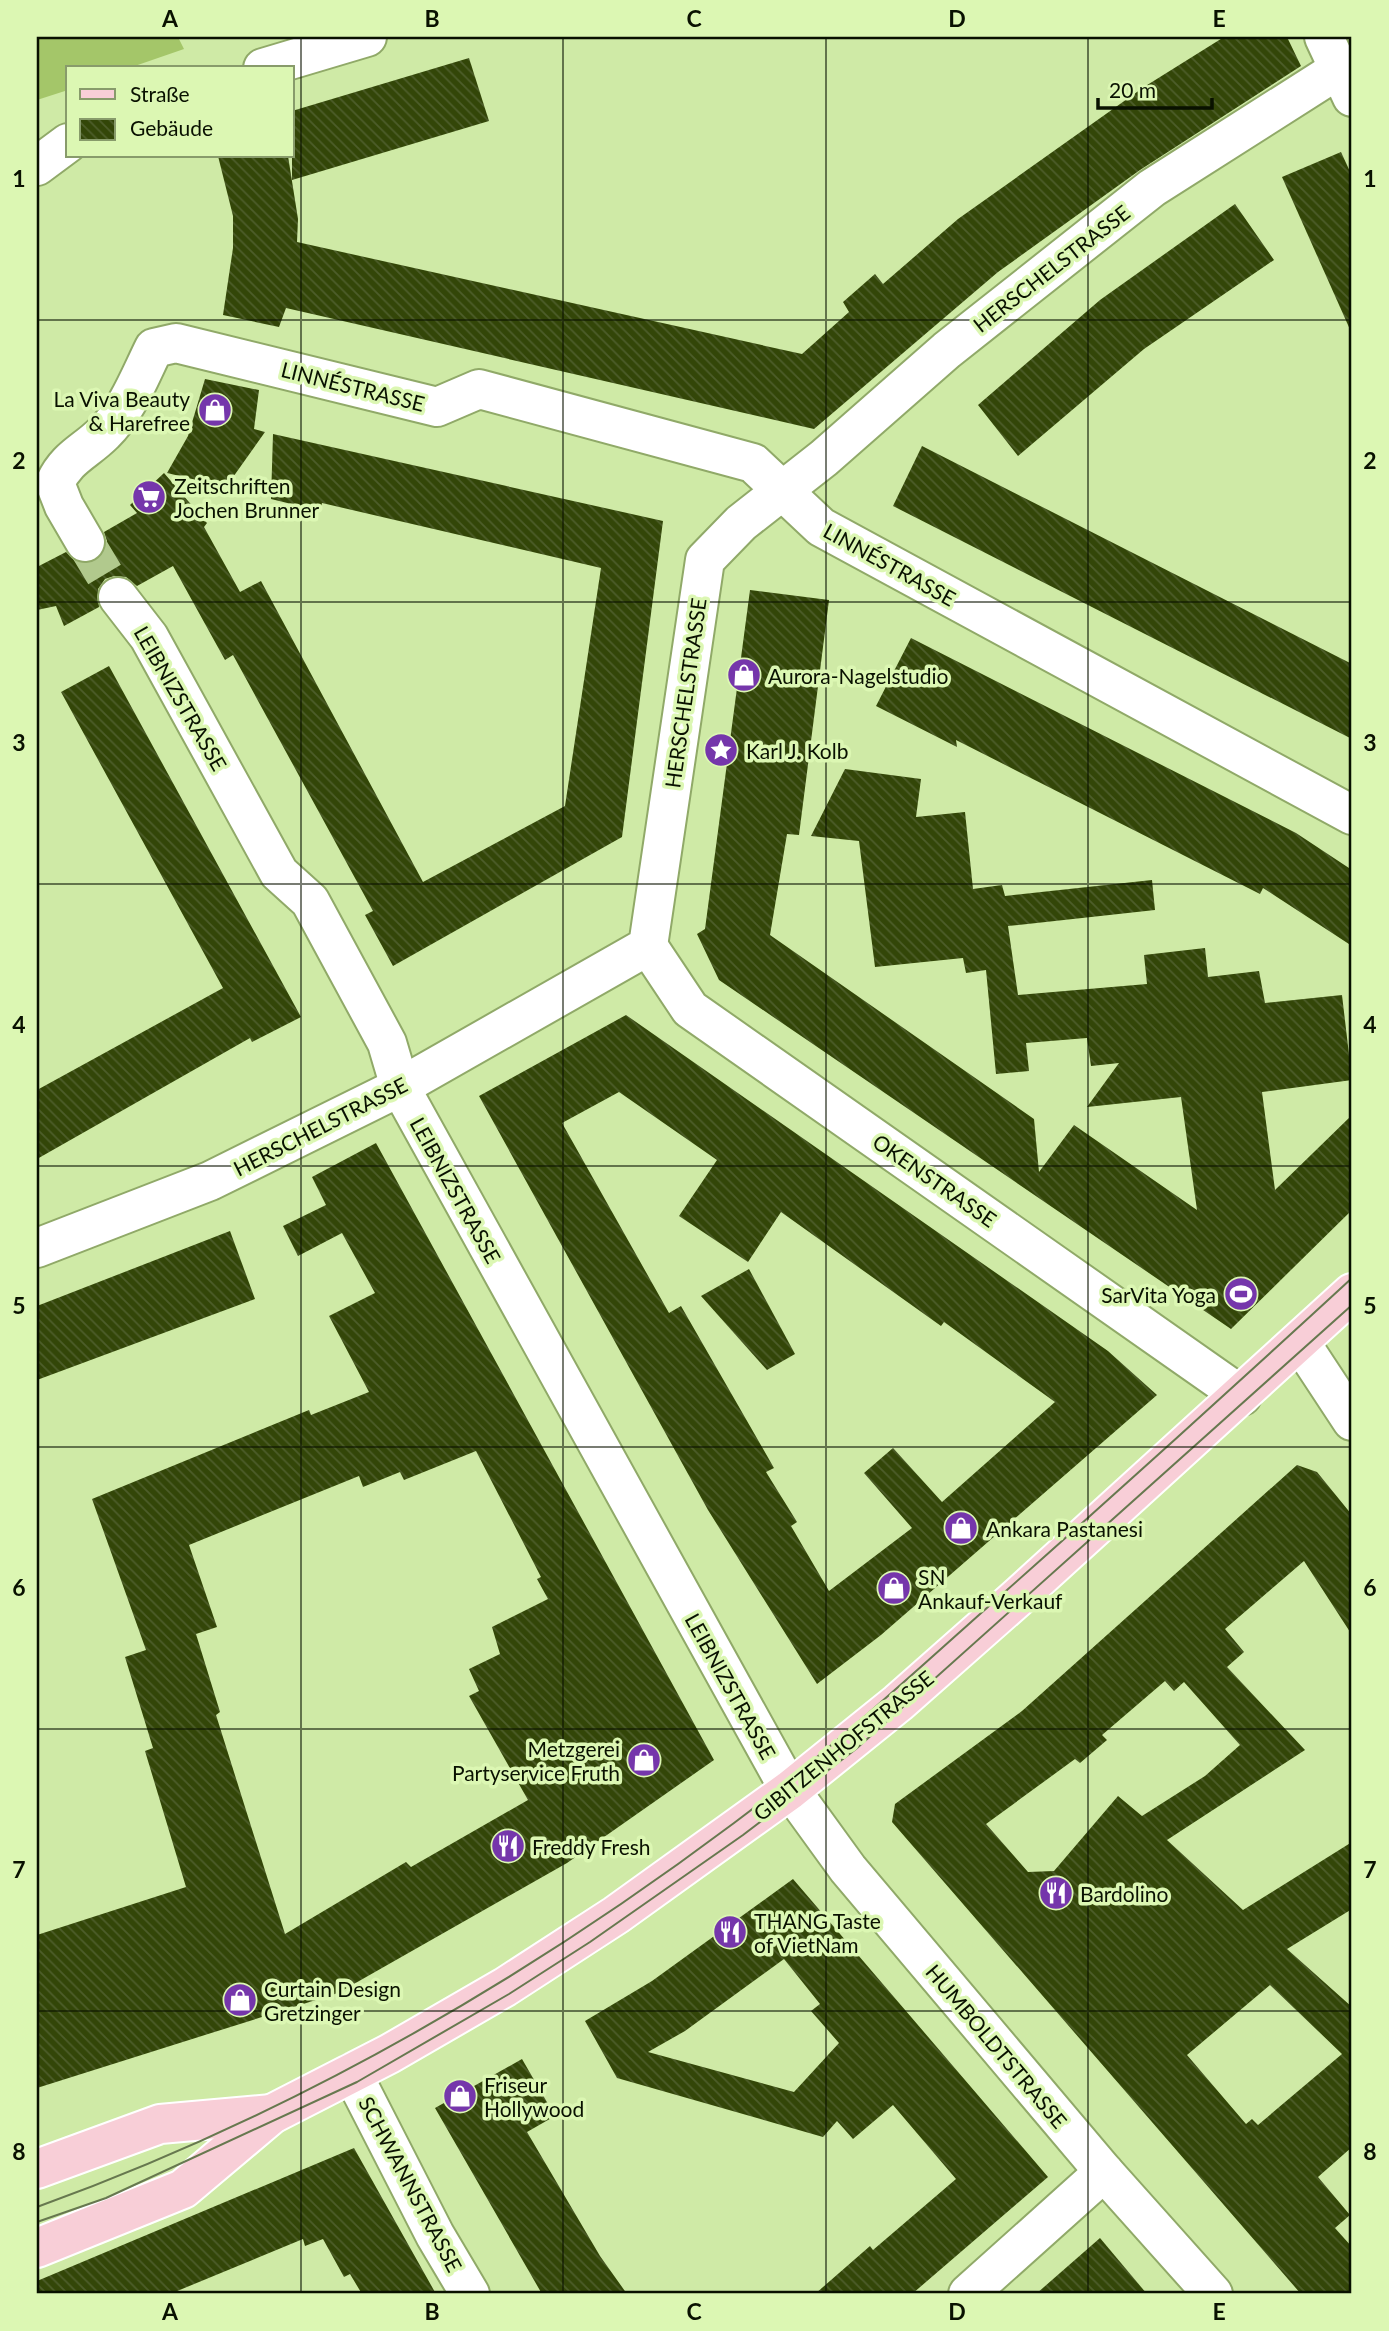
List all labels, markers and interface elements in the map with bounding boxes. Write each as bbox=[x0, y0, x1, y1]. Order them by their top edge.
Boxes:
text: A bbox=[161, 4, 179, 32]
text: B bbox=[424, 4, 440, 32]
text: C bbox=[686, 4, 702, 32]
text: D bbox=[948, 4, 966, 32]
text: E bbox=[1212, 4, 1226, 32]
legend bbox=[66, 66, 294, 158]
scale bar bbox=[1098, 66, 1212, 110]
text: 20 m bbox=[1109, 77, 1156, 102]
text: Straße bbox=[130, 81, 190, 106]
text: Gebäude bbox=[130, 115, 213, 140]
text: 1 bbox=[12, 164, 26, 192]
text: 1 bbox=[1363, 164, 1377, 192]
street label: HERSCHELSTRASSE bbox=[968, 199, 1134, 337]
street label: LINNÉSTRASSE bbox=[279, 356, 427, 416]
place label: La Viva Beauty & Harefree bbox=[53, 386, 190, 435]
shop icon: La Viva Beauty & Harefree bbox=[196, 391, 234, 429]
text: 2 bbox=[12, 446, 26, 474]
text: 2 bbox=[1363, 446, 1377, 474]
place label: Zeitschriften Jochen Brunner bbox=[174, 473, 320, 522]
supermarket icon: Zeitschriften Jochen Brunner bbox=[130, 478, 168, 516]
street label: LINNÉSTRASSE bbox=[820, 517, 960, 611]
street label: HERSCHELSTRASSE bbox=[659, 596, 711, 790]
street label: LEIBNIZSTRASSE bbox=[129, 621, 233, 775]
shop icon: Aurora-Nagelstudio bbox=[725, 656, 763, 694]
place label: Aurora-Nagelstudio bbox=[768, 663, 949, 688]
text: 3 bbox=[12, 728, 26, 756]
text: 3 bbox=[1363, 728, 1377, 756]
place icon: Karl J. Kolb bbox=[702, 731, 740, 769]
place label: Karl J. Kolb bbox=[746, 738, 848, 763]
text: 4 bbox=[12, 1010, 26, 1038]
text: 4 bbox=[1363, 1010, 1377, 1038]
street label: HERSCHELSTRASSE bbox=[229, 1071, 411, 1181]
street label: LEIBNIZSTRASSE bbox=[406, 1113, 506, 1267]
street label: OKENSTRASSE bbox=[868, 1128, 1002, 1232]
sports icon: SarVita Yoga bbox=[1222, 1275, 1260, 1313]
place label: SarVita Yoga bbox=[1101, 1282, 1216, 1307]
text: 5 bbox=[12, 1291, 26, 1319]
text: 5 bbox=[1363, 1291, 1377, 1319]
shop icon: Ankara Pastanesi bbox=[942, 1509, 980, 1547]
place label: Ankara Pastanesi bbox=[986, 1516, 1143, 1541]
place label: SN Ankauf-Verkauf bbox=[918, 1564, 1063, 1613]
shop icon: SN Ankauf-Verkauf bbox=[875, 1569, 913, 1607]
text: 6 bbox=[12, 1573, 26, 1601]
text: 6 bbox=[1363, 1573, 1377, 1601]
street label: LEIBNIZSTRASSE bbox=[681, 1609, 781, 1763]
street label: GIBITZENHOFSTRASSE bbox=[748, 1665, 938, 1825]
place label: Metzgerei Partyservice Fruth bbox=[452, 1736, 620, 1785]
shop icon: Metzgerei Partyservice Fruth bbox=[625, 1741, 663, 1779]
restaurant icon: Freddy Fresh bbox=[489, 1827, 527, 1865]
place label: Freddy Fresh bbox=[532, 1834, 651, 1859]
text: 7 bbox=[12, 1855, 26, 1883]
text: 7 bbox=[1363, 1855, 1377, 1883]
restaurant icon: Bardolino bbox=[1037, 1874, 1075, 1912]
place label: Bardolino bbox=[1080, 1881, 1168, 1906]
place label: THANG Taste of VietNam bbox=[754, 1908, 881, 1957]
restaurant icon: THANG Taste of VietNam bbox=[711, 1913, 749, 1951]
street label: HUMBOLDTSTRASSE bbox=[921, 1959, 1073, 2133]
place label: Curtain Design Gretzinger bbox=[264, 1976, 401, 2025]
shop icon: Curtain Design Gretzinger bbox=[221, 1981, 259, 2019]
place label: Friseur Hollywood bbox=[484, 2072, 584, 2121]
shop icon: Friseur Hollywood bbox=[441, 2077, 479, 2115]
street label: SCHWANNSTRASSE bbox=[354, 2092, 468, 2276]
text: 8 bbox=[12, 2137, 26, 2165]
text: 8 bbox=[1363, 2137, 1377, 2165]
text: A bbox=[161, 2297, 179, 2325]
text: B bbox=[424, 2297, 440, 2325]
text: C bbox=[686, 2297, 702, 2325]
text: D bbox=[948, 2297, 966, 2325]
text: E bbox=[1212, 2297, 1226, 2325]

